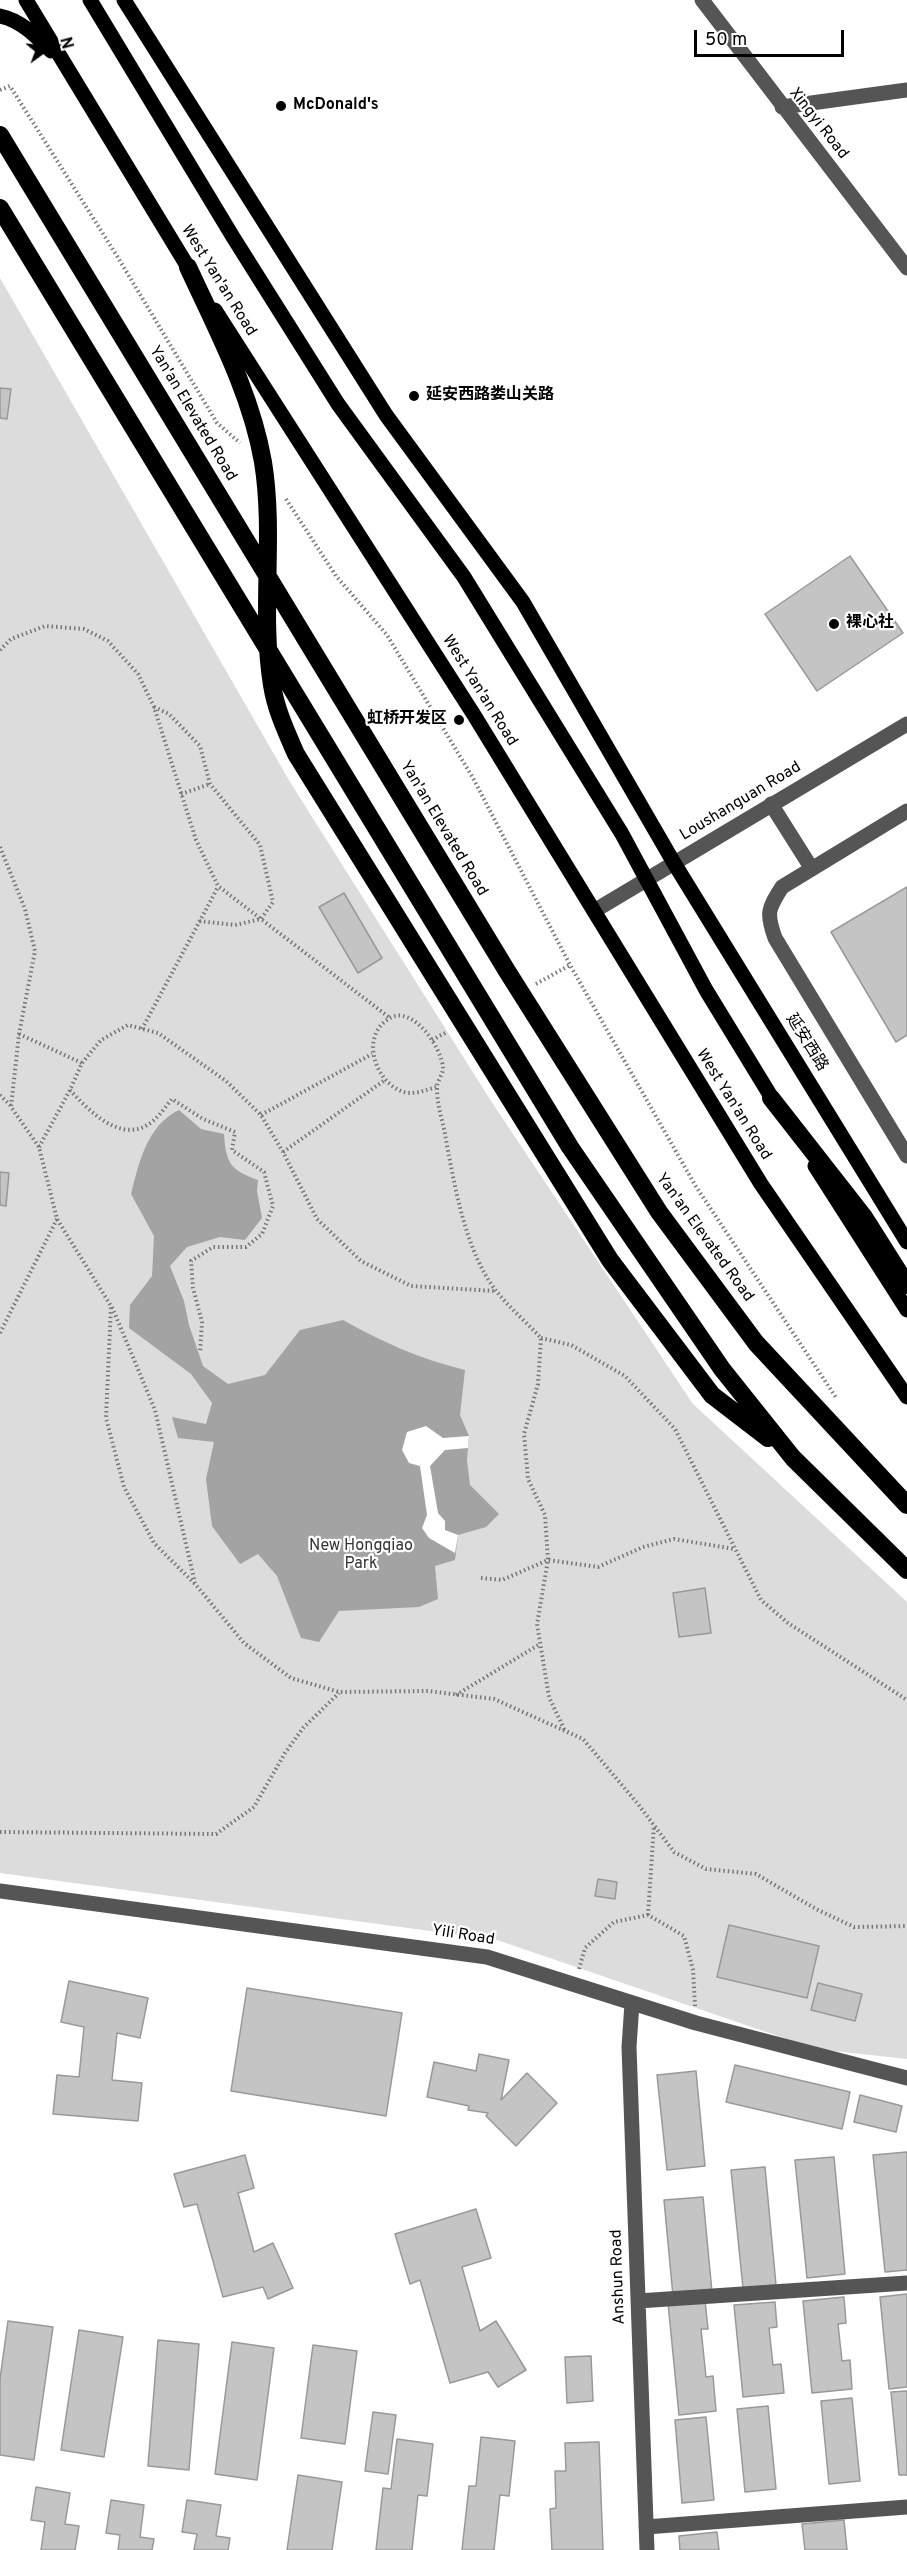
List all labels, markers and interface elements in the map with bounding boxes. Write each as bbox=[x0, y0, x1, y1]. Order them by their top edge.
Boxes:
north arrow bbox=[18, 18, 78, 78]
scale bar bbox=[697, 18, 847, 56]
text: 50 m bbox=[705, 29, 747, 52]
text: N bbox=[54, 35, 77, 51]
street label: Xingyi Road bbox=[784, 85, 852, 163]
place label: McDonald's bbox=[293, 96, 379, 116]
marker: McDonald's bbox=[274, 99, 288, 113]
street label: West Yan'an Road bbox=[176, 222, 260, 340]
street label: Yan'an Elevated Road bbox=[144, 343, 240, 485]
place label: 延安西路娄山关路 bbox=[426, 386, 554, 406]
marker: 延安西路娄山关路 bbox=[407, 389, 421, 403]
place label: 裸心社 bbox=[846, 614, 894, 634]
marker: 裸心社 bbox=[827, 617, 841, 631]
street label: West Yan'an Road bbox=[437, 632, 521, 750]
place label: 虹桥开发区 bbox=[367, 710, 447, 730]
marker: 虹桥开发区 bbox=[452, 713, 466, 727]
street label: Yan'an Elevated Road bbox=[395, 758, 491, 900]
street label: Loushanguan Road bbox=[677, 758, 805, 846]
street label: 延安西路 bbox=[781, 1011, 831, 1075]
street label: West Yan'an Road bbox=[691, 1046, 775, 1164]
street label: Yan'an Elevated Road bbox=[651, 1170, 757, 1306]
park label: New Hongqiao Park bbox=[309, 1537, 413, 1575]
street label: Yili Road bbox=[430, 1922, 496, 1950]
street label: Anshun Road bbox=[608, 2229, 630, 2325]

